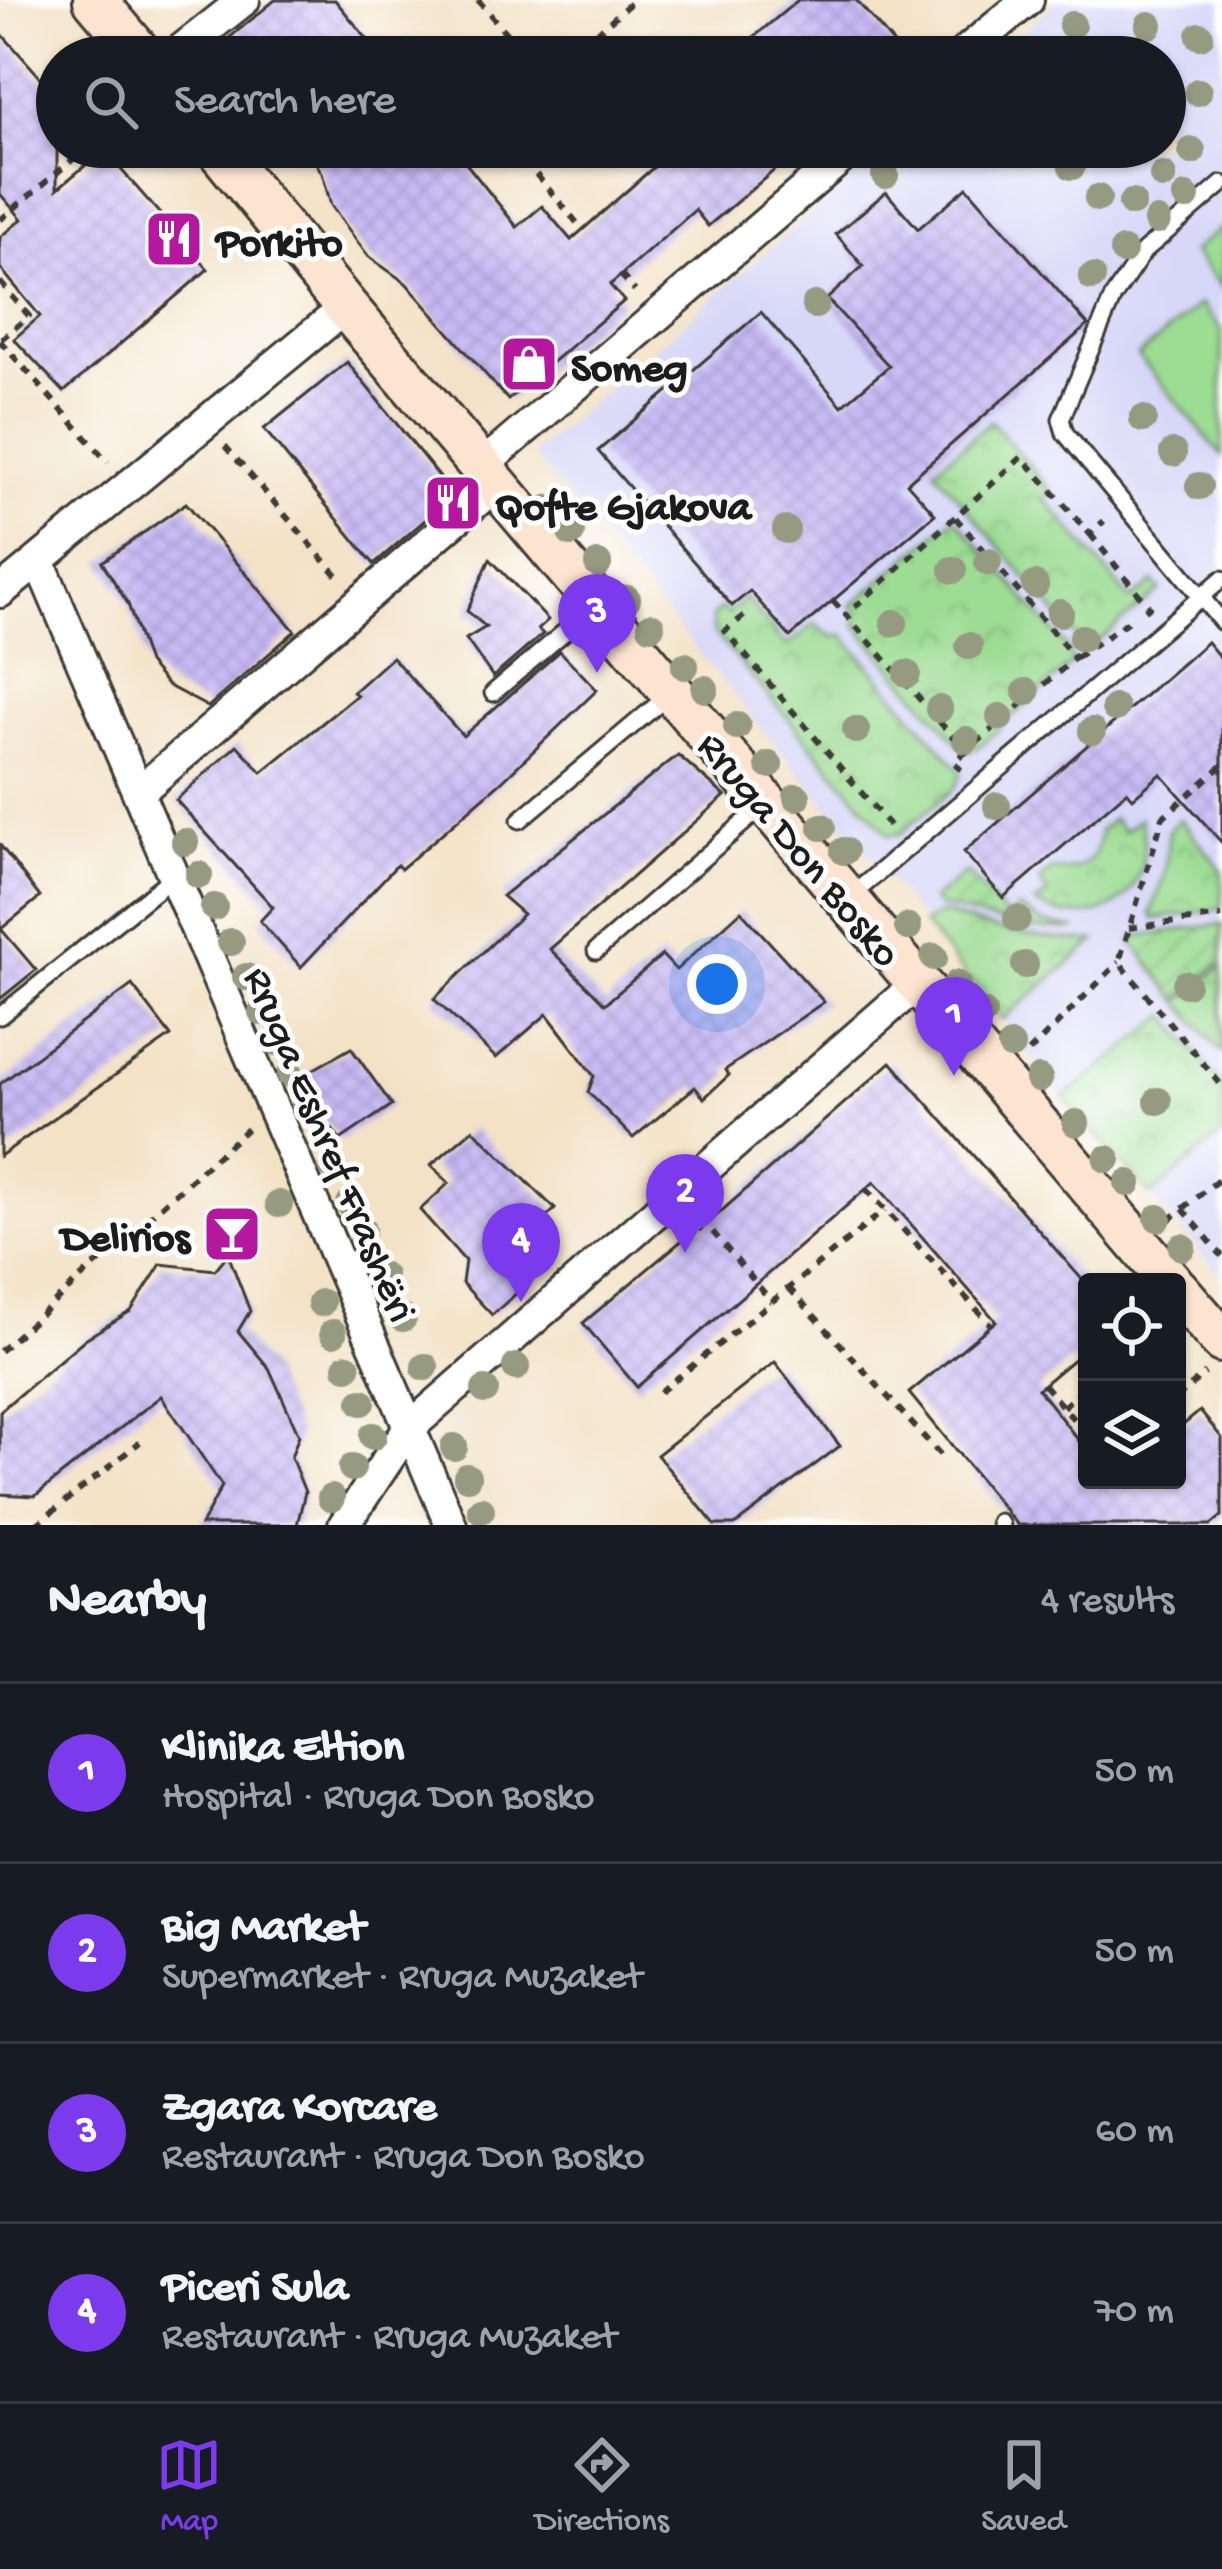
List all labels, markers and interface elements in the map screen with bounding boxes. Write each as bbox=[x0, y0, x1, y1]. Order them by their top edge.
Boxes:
search box bbox=[36, 36, 1186, 168]
icon: search bbox=[78, 69, 144, 135]
text: Search here bbox=[174, 76, 396, 129]
restaurant icon: Porkito bbox=[143, 208, 205, 270]
place label: Porkito bbox=[214, 222, 343, 271]
shop icon: Someg bbox=[498, 333, 560, 395]
place label: Someg bbox=[571, 347, 688, 396]
restaurant icon: Qofte Gjakova bbox=[422, 472, 484, 534]
place label: Qofte Gjakova bbox=[495, 486, 754, 535]
pin: 3 bbox=[558, 574, 636, 673]
street label: Rruga Don Bosko bbox=[684, 724, 909, 979]
your location bbox=[687, 954, 747, 1014]
street label: Rruga Eshref Frashëri bbox=[229, 961, 423, 1331]
pin: 1 bbox=[915, 977, 993, 1076]
pin: 2 bbox=[646, 1154, 724, 1253]
bar icon: Delirios bbox=[201, 1203, 263, 1265]
pin: 4 bbox=[482, 1203, 560, 1302]
place label: Delirios bbox=[58, 1217, 193, 1266]
map controls bbox=[1078, 1273, 1186, 1489]
button: locate bbox=[1078, 1273, 1186, 1381]
button: layers bbox=[1078, 1381, 1186, 1489]
text: Nearby bbox=[48, 1573, 206, 1633]
text: 4 results bbox=[1041, 1580, 1174, 1626]
text: Klinika Eltion bbox=[162, 1723, 404, 1776]
text: 1 bbox=[79, 1750, 95, 1796]
text: 50 m bbox=[1094, 1750, 1174, 1796]
text: Hospital · Rruga Don Bosko bbox=[162, 1776, 595, 1822]
text: Big Market bbox=[162, 1903, 365, 1956]
text: 2 bbox=[77, 1930, 97, 1976]
text: 50 m bbox=[1094, 1930, 1174, 1976]
text: Supermarket · Rruga Muzaket bbox=[162, 1956, 642, 2002]
text: Zgara Korcare bbox=[162, 2083, 437, 2136]
text: 3 bbox=[77, 2110, 97, 2156]
text: 60 m bbox=[1095, 2110, 1174, 2156]
text: Restaurant · Rruga Don Bosko bbox=[162, 2136, 645, 2182]
text: Piceri Sula bbox=[162, 2263, 348, 2316]
text: 4 bbox=[78, 2290, 96, 2336]
text: 70 m bbox=[1095, 2290, 1174, 2336]
text: Restaurant · Rruga Muzaket bbox=[162, 2316, 617, 2362]
tab: Map bbox=[156, 2432, 222, 2542]
tab: Directions bbox=[535, 2432, 669, 2542]
tab: Saved bbox=[981, 2432, 1066, 2542]

